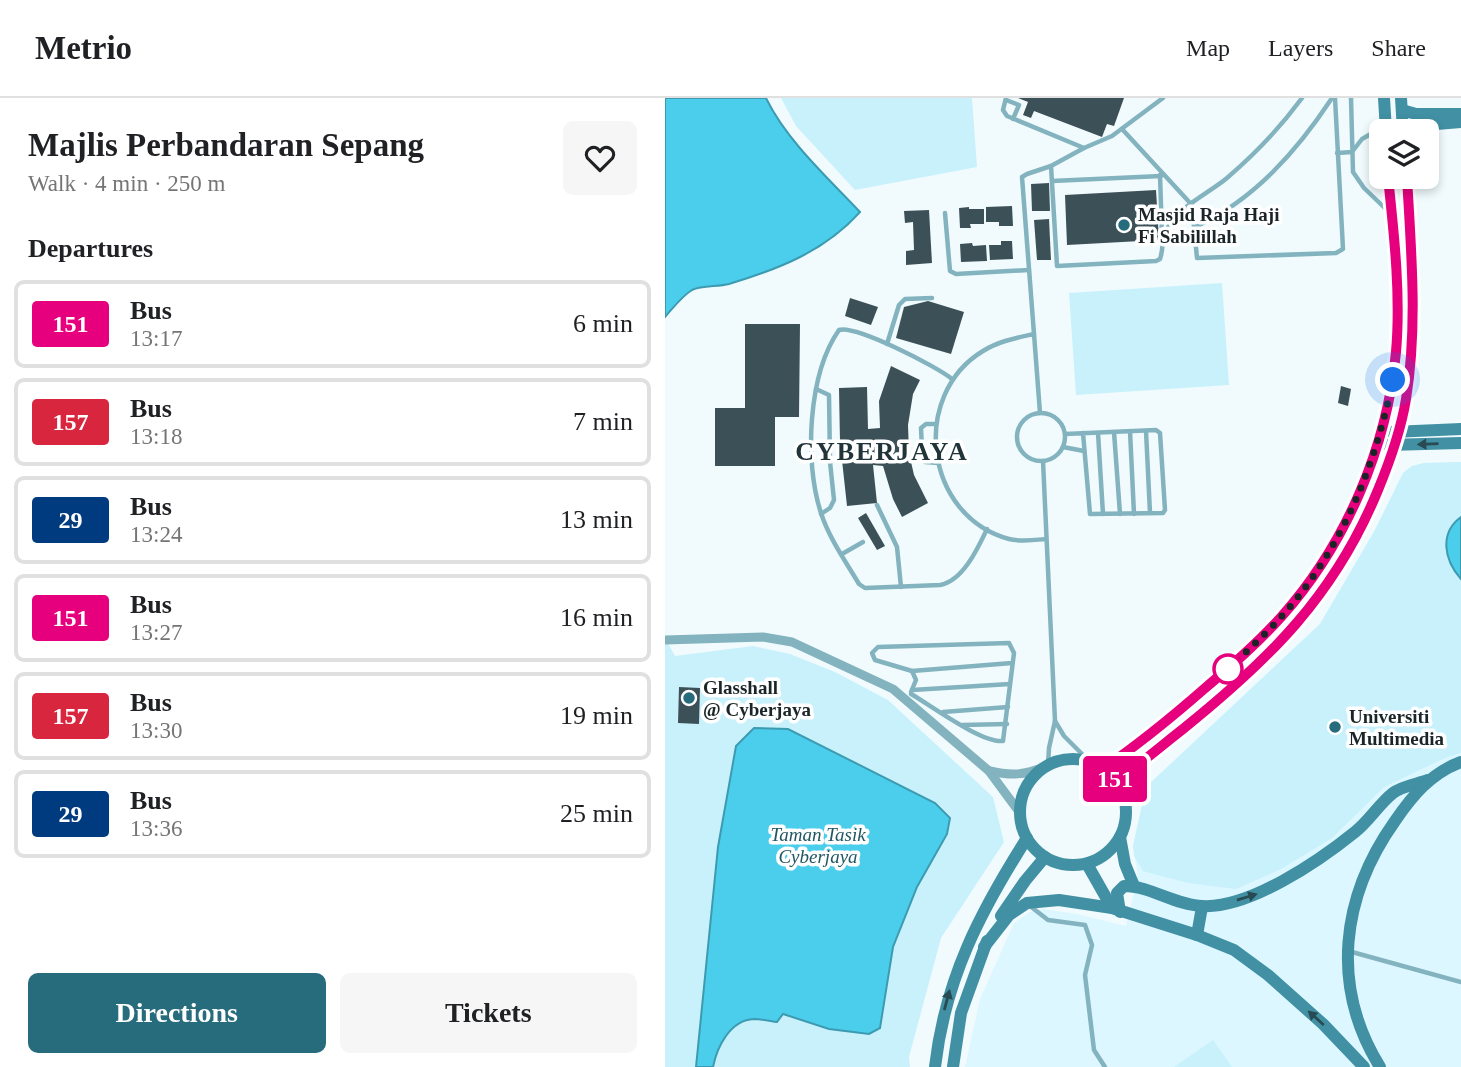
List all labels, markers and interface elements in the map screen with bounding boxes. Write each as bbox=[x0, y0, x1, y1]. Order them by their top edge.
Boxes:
text: Metrio bbox=[35, 30, 132, 66]
text: Map bbox=[1186, 35, 1230, 61]
text: Layers bbox=[1268, 35, 1333, 61]
text: Share bbox=[1371, 35, 1426, 61]
map controls bbox=[1369, 119, 1439, 189]
button: layers bbox=[1369, 119, 1439, 189]
button: heart bbox=[563, 121, 637, 195]
text: Majlis Perbandaran Sepang bbox=[28, 127, 424, 163]
text: Walk · 4 min · 250 m bbox=[28, 171, 225, 196]
place label: Masjid Raja Haji Fi Sabilillah bbox=[1138, 204, 1279, 247]
marker: Masjid Raja Haji Fi Sabilillah bbox=[1116, 217, 1132, 233]
text: Departures bbox=[28, 234, 153, 263]
text: Bus bbox=[130, 296, 172, 325]
text: 6 min bbox=[573, 309, 633, 338]
text: 151 bbox=[53, 311, 89, 337]
text: 13:17 bbox=[130, 326, 182, 351]
your location bbox=[1375, 362, 1410, 397]
text: Bus bbox=[130, 394, 172, 423]
text: 7 min bbox=[573, 407, 633, 436]
text: 157 bbox=[53, 409, 89, 435]
text: 13:18 bbox=[130, 424, 182, 449]
district label: CYBERJAYA bbox=[795, 437, 969, 466]
one-way arrow bbox=[1416, 439, 1438, 450]
text: Bus bbox=[130, 492, 172, 521]
text: 13 min bbox=[560, 505, 633, 534]
text: 29 bbox=[59, 507, 83, 533]
text: 13:24 bbox=[130, 522, 182, 547]
text: Bus bbox=[130, 590, 172, 619]
text: 16 min bbox=[560, 603, 633, 632]
text: 151 bbox=[53, 605, 89, 631]
text: 13:27 bbox=[130, 620, 182, 645]
unlabelled marker bbox=[1213, 654, 1243, 684]
place label: Glasshall @ Cyberjaya bbox=[703, 677, 811, 720]
text: Bus bbox=[130, 688, 172, 717]
marker: Glasshall @ Cyberjaya bbox=[681, 690, 697, 706]
text: 19 min bbox=[560, 701, 633, 730]
text: 157 bbox=[53, 703, 89, 729]
place label: Universiti Multimedia bbox=[1349, 706, 1444, 749]
text: 13:30 bbox=[130, 718, 182, 743]
marker: Universiti Multimedia bbox=[1327, 719, 1343, 735]
line badge: 151 bbox=[1075, 756, 1155, 802]
text: 151 bbox=[1097, 766, 1133, 792]
text: Bus bbox=[130, 786, 172, 815]
text: 25 min bbox=[560, 799, 633, 828]
text: 29 bbox=[59, 801, 83, 827]
text: 13:36 bbox=[130, 816, 182, 841]
park label: Taman Tasik Cyberjaya bbox=[770, 824, 866, 867]
one-way arrow bbox=[1236, 891, 1257, 902]
button: Directions bbox=[28, 973, 326, 1053]
button: Tickets bbox=[340, 973, 637, 1053]
one-way arrow bbox=[943, 989, 953, 1010]
one-way arrow bbox=[1307, 1010, 1325, 1026]

